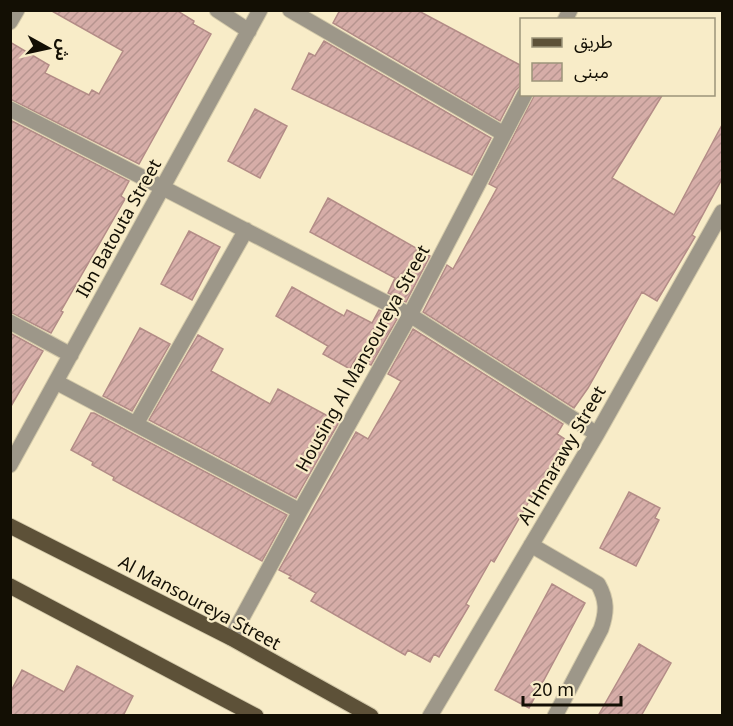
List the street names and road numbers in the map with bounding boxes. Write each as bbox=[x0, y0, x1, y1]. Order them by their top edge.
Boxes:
street label: Ibn Batouta Street bbox=[70, 154, 166, 302]
street label: Housing Al Mansoureya Street bbox=[290, 240, 435, 476]
street label: Al Hmarawy Street bbox=[511, 381, 611, 529]
street label: Al Mansoureya Street bbox=[115, 549, 286, 655]

